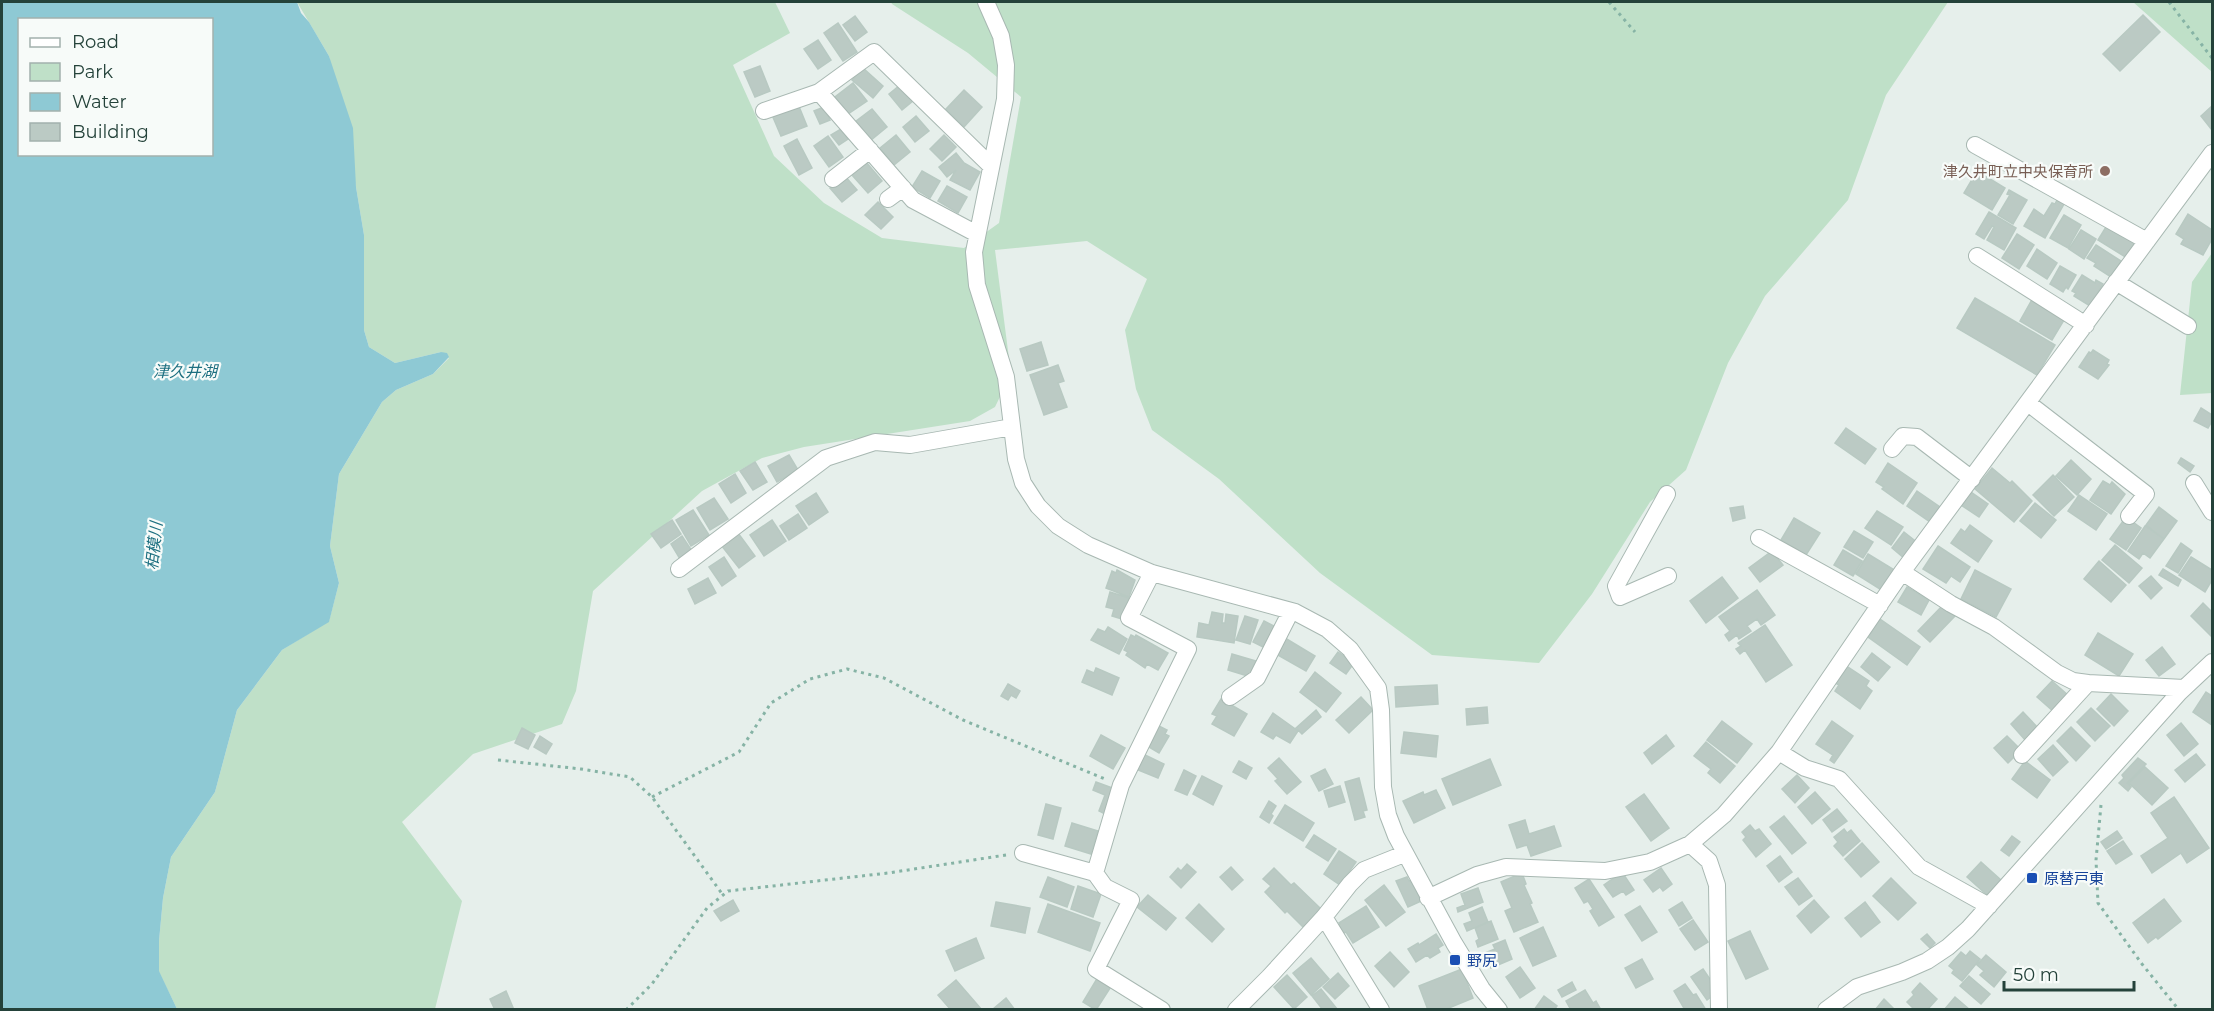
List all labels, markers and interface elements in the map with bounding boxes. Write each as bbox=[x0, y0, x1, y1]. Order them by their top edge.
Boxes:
legend bbox=[18, 18, 213, 156]
text: Road bbox=[72, 31, 119, 53]
text: Park bbox=[72, 61, 113, 83]
text: Water bbox=[72, 91, 127, 113]
text: Building bbox=[72, 121, 149, 143]
place label: 津久井町立中央保育所 bbox=[1943, 162, 2093, 181]
marker: 津久井町立中央保育所 bbox=[2098, 164, 2112, 178]
water label: 津久井湖 bbox=[153, 362, 220, 381]
water label: 相模川 bbox=[142, 519, 166, 571]
place label: 原替戸東 bbox=[2044, 869, 2104, 888]
marker: 原替戸東 bbox=[2025, 871, 2039, 885]
place label: 野尻 bbox=[1467, 951, 1497, 970]
marker: 野尻 bbox=[1448, 953, 1462, 967]
scale bar bbox=[2004, 954, 2134, 992]
text: 50 m bbox=[2013, 964, 2059, 986]

